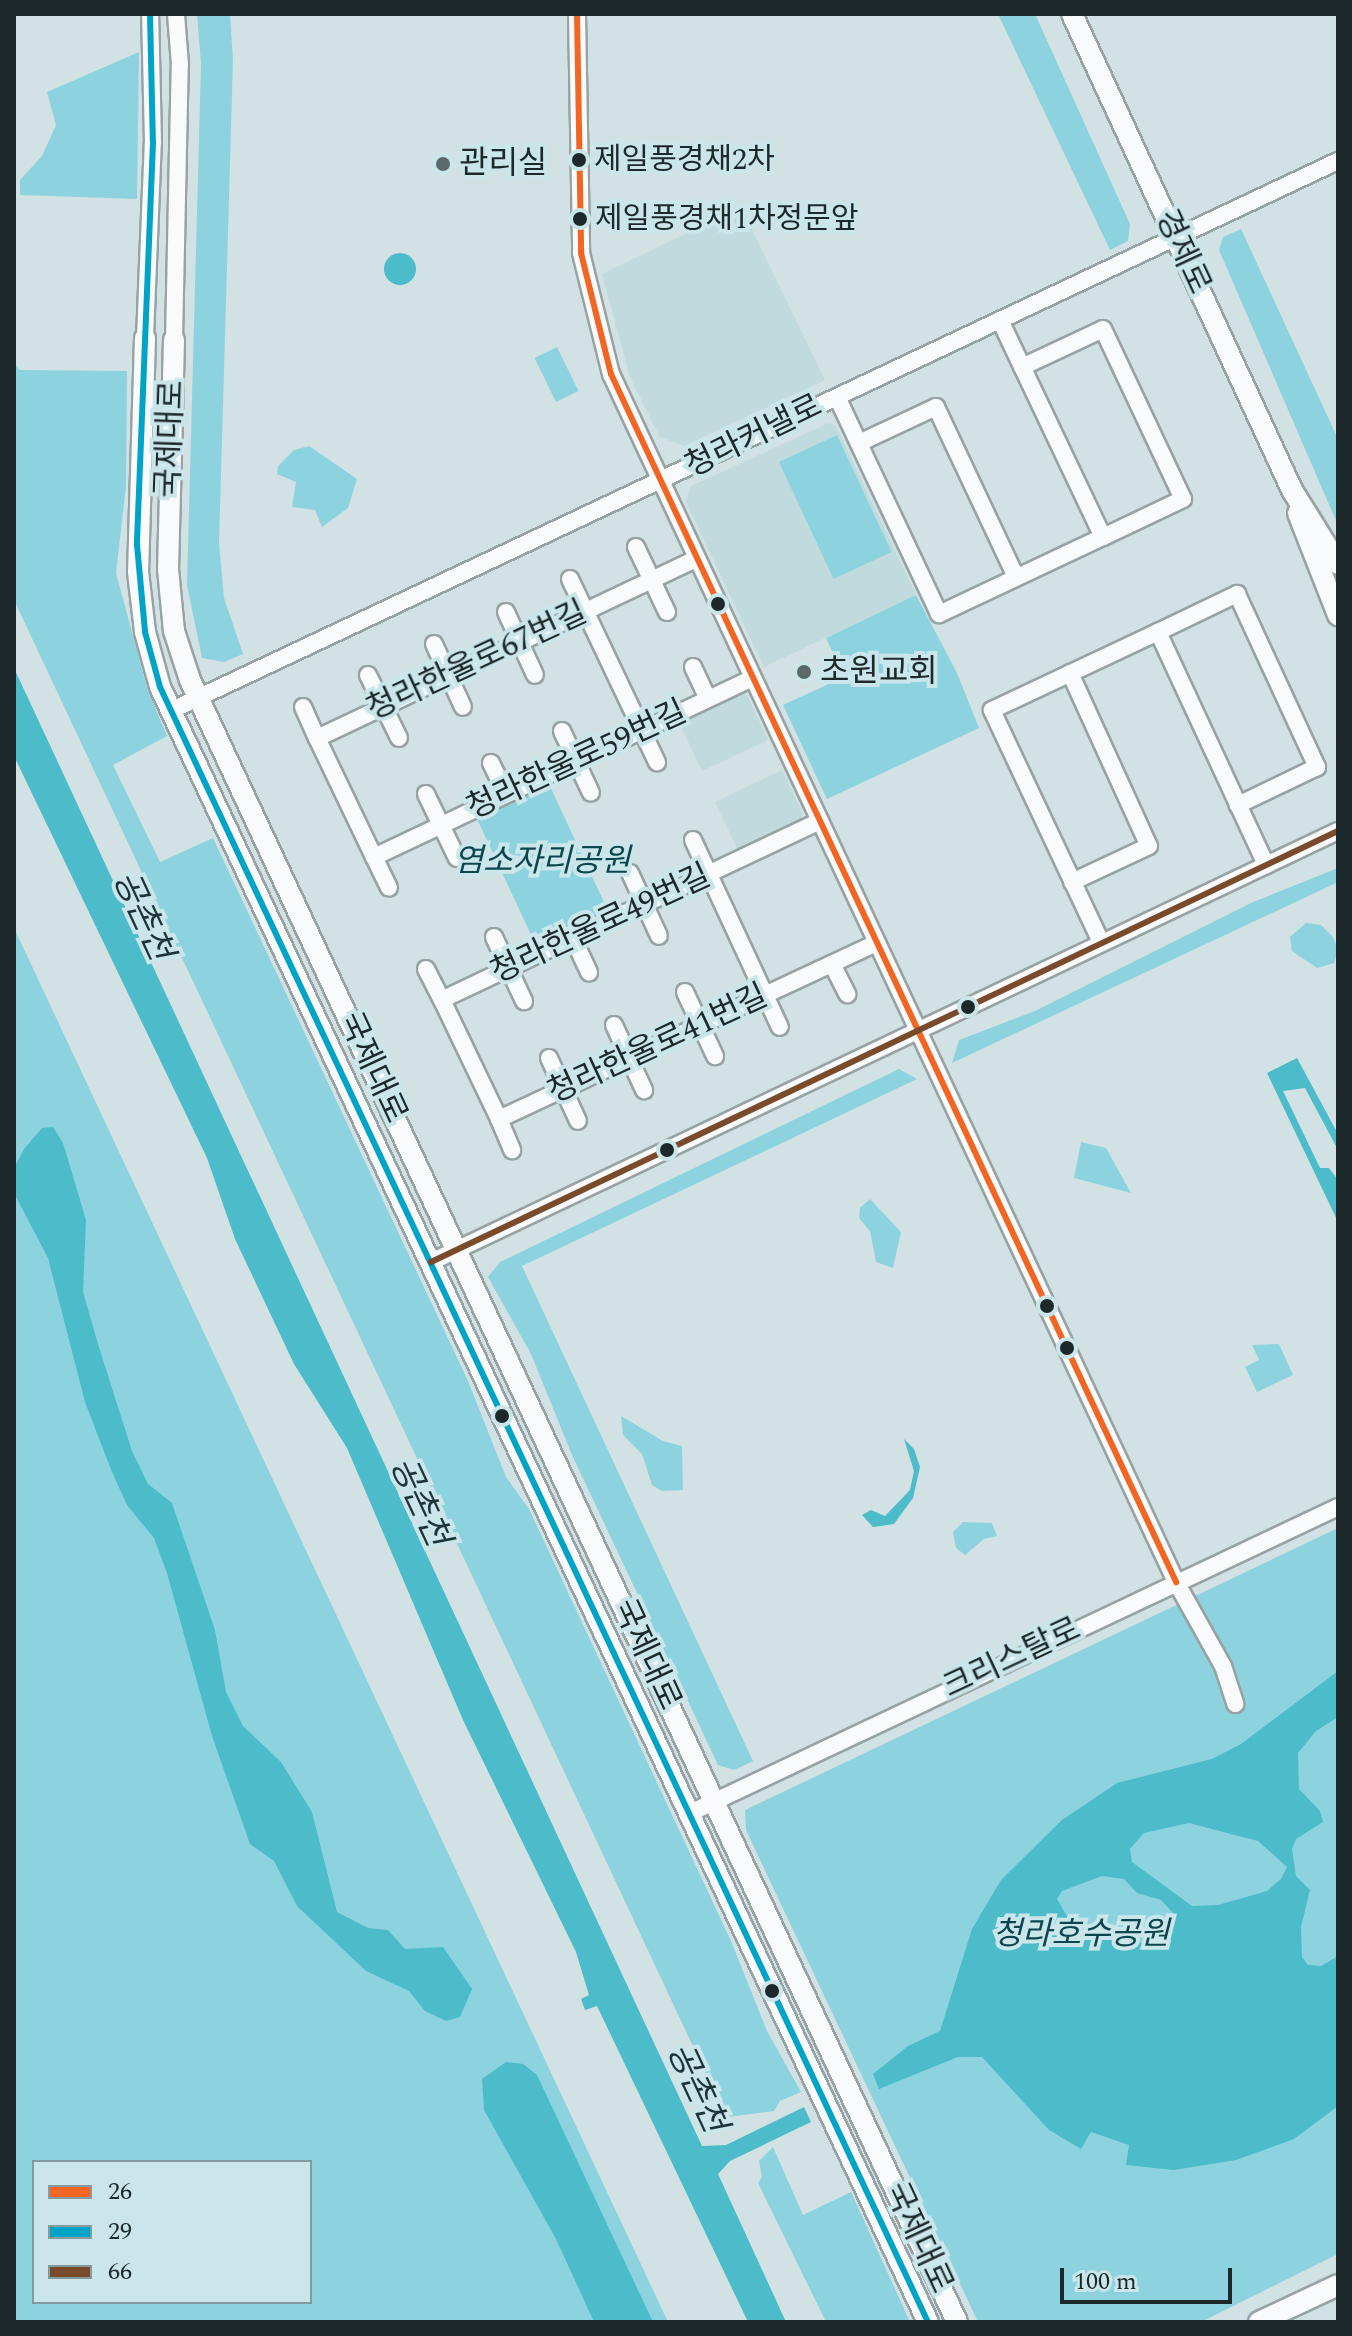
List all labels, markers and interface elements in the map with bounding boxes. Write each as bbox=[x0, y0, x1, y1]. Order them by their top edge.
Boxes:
place label: 제일풍경채2차 bbox=[594, 142, 775, 178]
place label: 관리실 bbox=[459, 145, 547, 183]
marker: 제일풍경채2차 bbox=[571, 152, 587, 168]
marker: 관리실 bbox=[434, 155, 452, 173]
place label: 제일풍경채1차정문앞 bbox=[595, 201, 858, 237]
street label: 경제로 bbox=[1146, 204, 1218, 300]
marker: 제일풍경채1차정문앞 bbox=[572, 211, 588, 227]
street label: 국제대로 bbox=[150, 379, 192, 499]
street label: 청라커낼로 bbox=[679, 387, 829, 487]
street label: 청라한울로67번길 bbox=[361, 594, 593, 730]
unlabelled marker bbox=[710, 596, 726, 612]
place label: 초원교회 bbox=[820, 653, 938, 691]
marker: 초원교회 bbox=[795, 663, 813, 681]
street label: 청라한울로59번길 bbox=[461, 693, 693, 829]
park label: 염소자리공원 bbox=[454, 843, 630, 881]
street label: 청라한울로49번길 bbox=[485, 857, 717, 993]
water label: 공촌천 bbox=[104, 865, 180, 967]
street label: 청라한울로41번길 bbox=[542, 977, 774, 1113]
unlabelled marker bbox=[960, 999, 976, 1015]
street label: 국제대로 bbox=[330, 1007, 414, 1129]
unlabelled marker bbox=[659, 1142, 675, 1158]
unlabelled marker bbox=[1039, 1298, 1055, 1314]
unlabelled marker bbox=[1059, 1340, 1075, 1356]
unlabelled marker bbox=[494, 1408, 510, 1424]
water label: 공촌천 bbox=[381, 1451, 457, 1553]
street label: 국제대로 bbox=[604, 1594, 688, 1716]
street label: 크리스탈로 bbox=[937, 1610, 1087, 1708]
park label: 청라호수공원 bbox=[993, 1916, 1169, 1954]
unlabelled marker bbox=[764, 1983, 780, 1999]
water label: 공촌천 bbox=[658, 2037, 734, 2139]
legend bbox=[32, 2160, 312, 2304]
text: 26 bbox=[108, 2174, 132, 2210]
street label: 국제대로 bbox=[876, 2177, 960, 2299]
text: 29 bbox=[108, 2214, 132, 2250]
scale bar bbox=[1064, 2252, 1236, 2302]
text: 66 bbox=[108, 2254, 132, 2290]
text: 100 m bbox=[1074, 2264, 1137, 2300]

